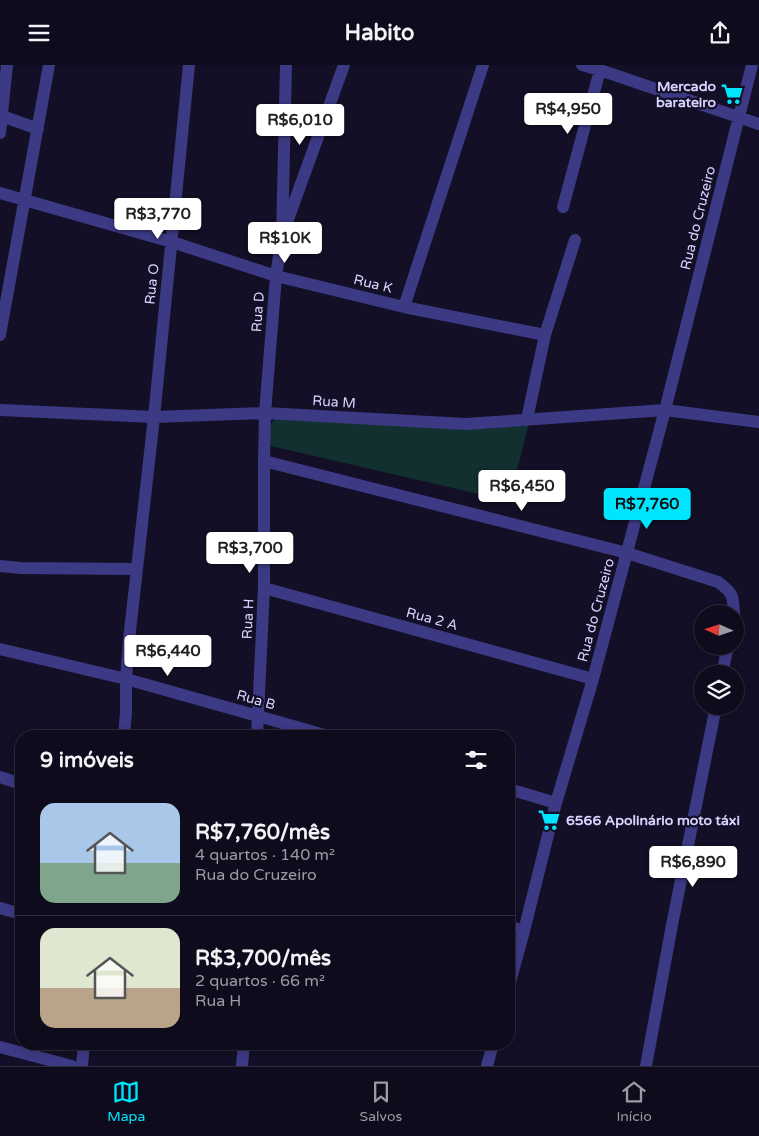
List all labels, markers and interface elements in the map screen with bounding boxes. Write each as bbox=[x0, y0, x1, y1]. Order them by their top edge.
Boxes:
icon: menu bbox=[25, 19, 53, 47]
icon: share bbox=[706, 19, 734, 47]
text: Habito bbox=[345, 20, 414, 46]
place label: Mercado barateiro bbox=[656, 78, 716, 111]
supermarket icon: Mercado barateiro bbox=[719, 81, 745, 107]
pin: R$4,950 bbox=[522, 93, 614, 135]
text: R$4,950 bbox=[535, 99, 601, 119]
pin: R$6,010 bbox=[254, 103, 346, 146]
text: R$6,010 bbox=[267, 110, 333, 130]
street label: Rua do Cruzeiro bbox=[677, 164, 719, 272]
pin: R$3,770 bbox=[112, 197, 204, 240]
text: R$3,770 bbox=[125, 204, 191, 224]
pin: R$10K bbox=[250, 221, 320, 264]
text: R$10K bbox=[259, 228, 311, 248]
street label: Rua O bbox=[141, 263, 163, 305]
street label: Rua K bbox=[352, 271, 394, 297]
street label: Rua D bbox=[248, 291, 268, 333]
street label: Rua M bbox=[312, 392, 356, 412]
pin: R$6,450 bbox=[476, 469, 568, 512]
text: R$6,450 bbox=[489, 476, 555, 496]
pin: R$7,760 bbox=[601, 487, 693, 530]
text: R$7,760 bbox=[615, 494, 679, 514]
pin: R$3,700 bbox=[204, 531, 296, 574]
text: R$3,700 bbox=[217, 538, 283, 558]
street label: Rua do Cruzeiro bbox=[574, 556, 618, 664]
street label: Rua H bbox=[238, 598, 258, 640]
street label: Rua 2 A bbox=[404, 604, 460, 634]
north arrow bbox=[694, 605, 744, 655]
map controls bbox=[694, 605, 744, 715]
pin: R$6,440 bbox=[122, 635, 214, 677]
text: R$6,440 bbox=[135, 641, 201, 661]
button: layers bbox=[694, 665, 744, 715]
street label: Rua B bbox=[235, 686, 277, 714]
icon: filters bbox=[462, 746, 490, 774]
text: 9 imóveis bbox=[40, 748, 134, 773]
supermarket icon: 6566 Apolinário moto táxi bbox=[536, 807, 562, 833]
place label: 6566 Apolinário moto táxi bbox=[566, 812, 740, 829]
text: R$7,760/mês bbox=[195, 820, 330, 845]
icon: home bbox=[80, 823, 140, 883]
text: 4 quartos · 140 m² bbox=[195, 845, 335, 865]
pin: R$6,890 bbox=[647, 845, 739, 888]
text: R$6,890 bbox=[660, 852, 726, 872]
text: Rua do Cruzeiro bbox=[195, 865, 317, 885]
text: R$3,700/mês bbox=[195, 946, 331, 971]
icon: home bbox=[80, 948, 140, 1008]
text: 2 quartos · 66 m² bbox=[195, 971, 325, 991]
text: Rua H bbox=[195, 991, 241, 1011]
tab: Mapa bbox=[107, 1078, 145, 1125]
tab: Salvos bbox=[360, 1078, 402, 1125]
tab: Início bbox=[616, 1078, 652, 1125]

